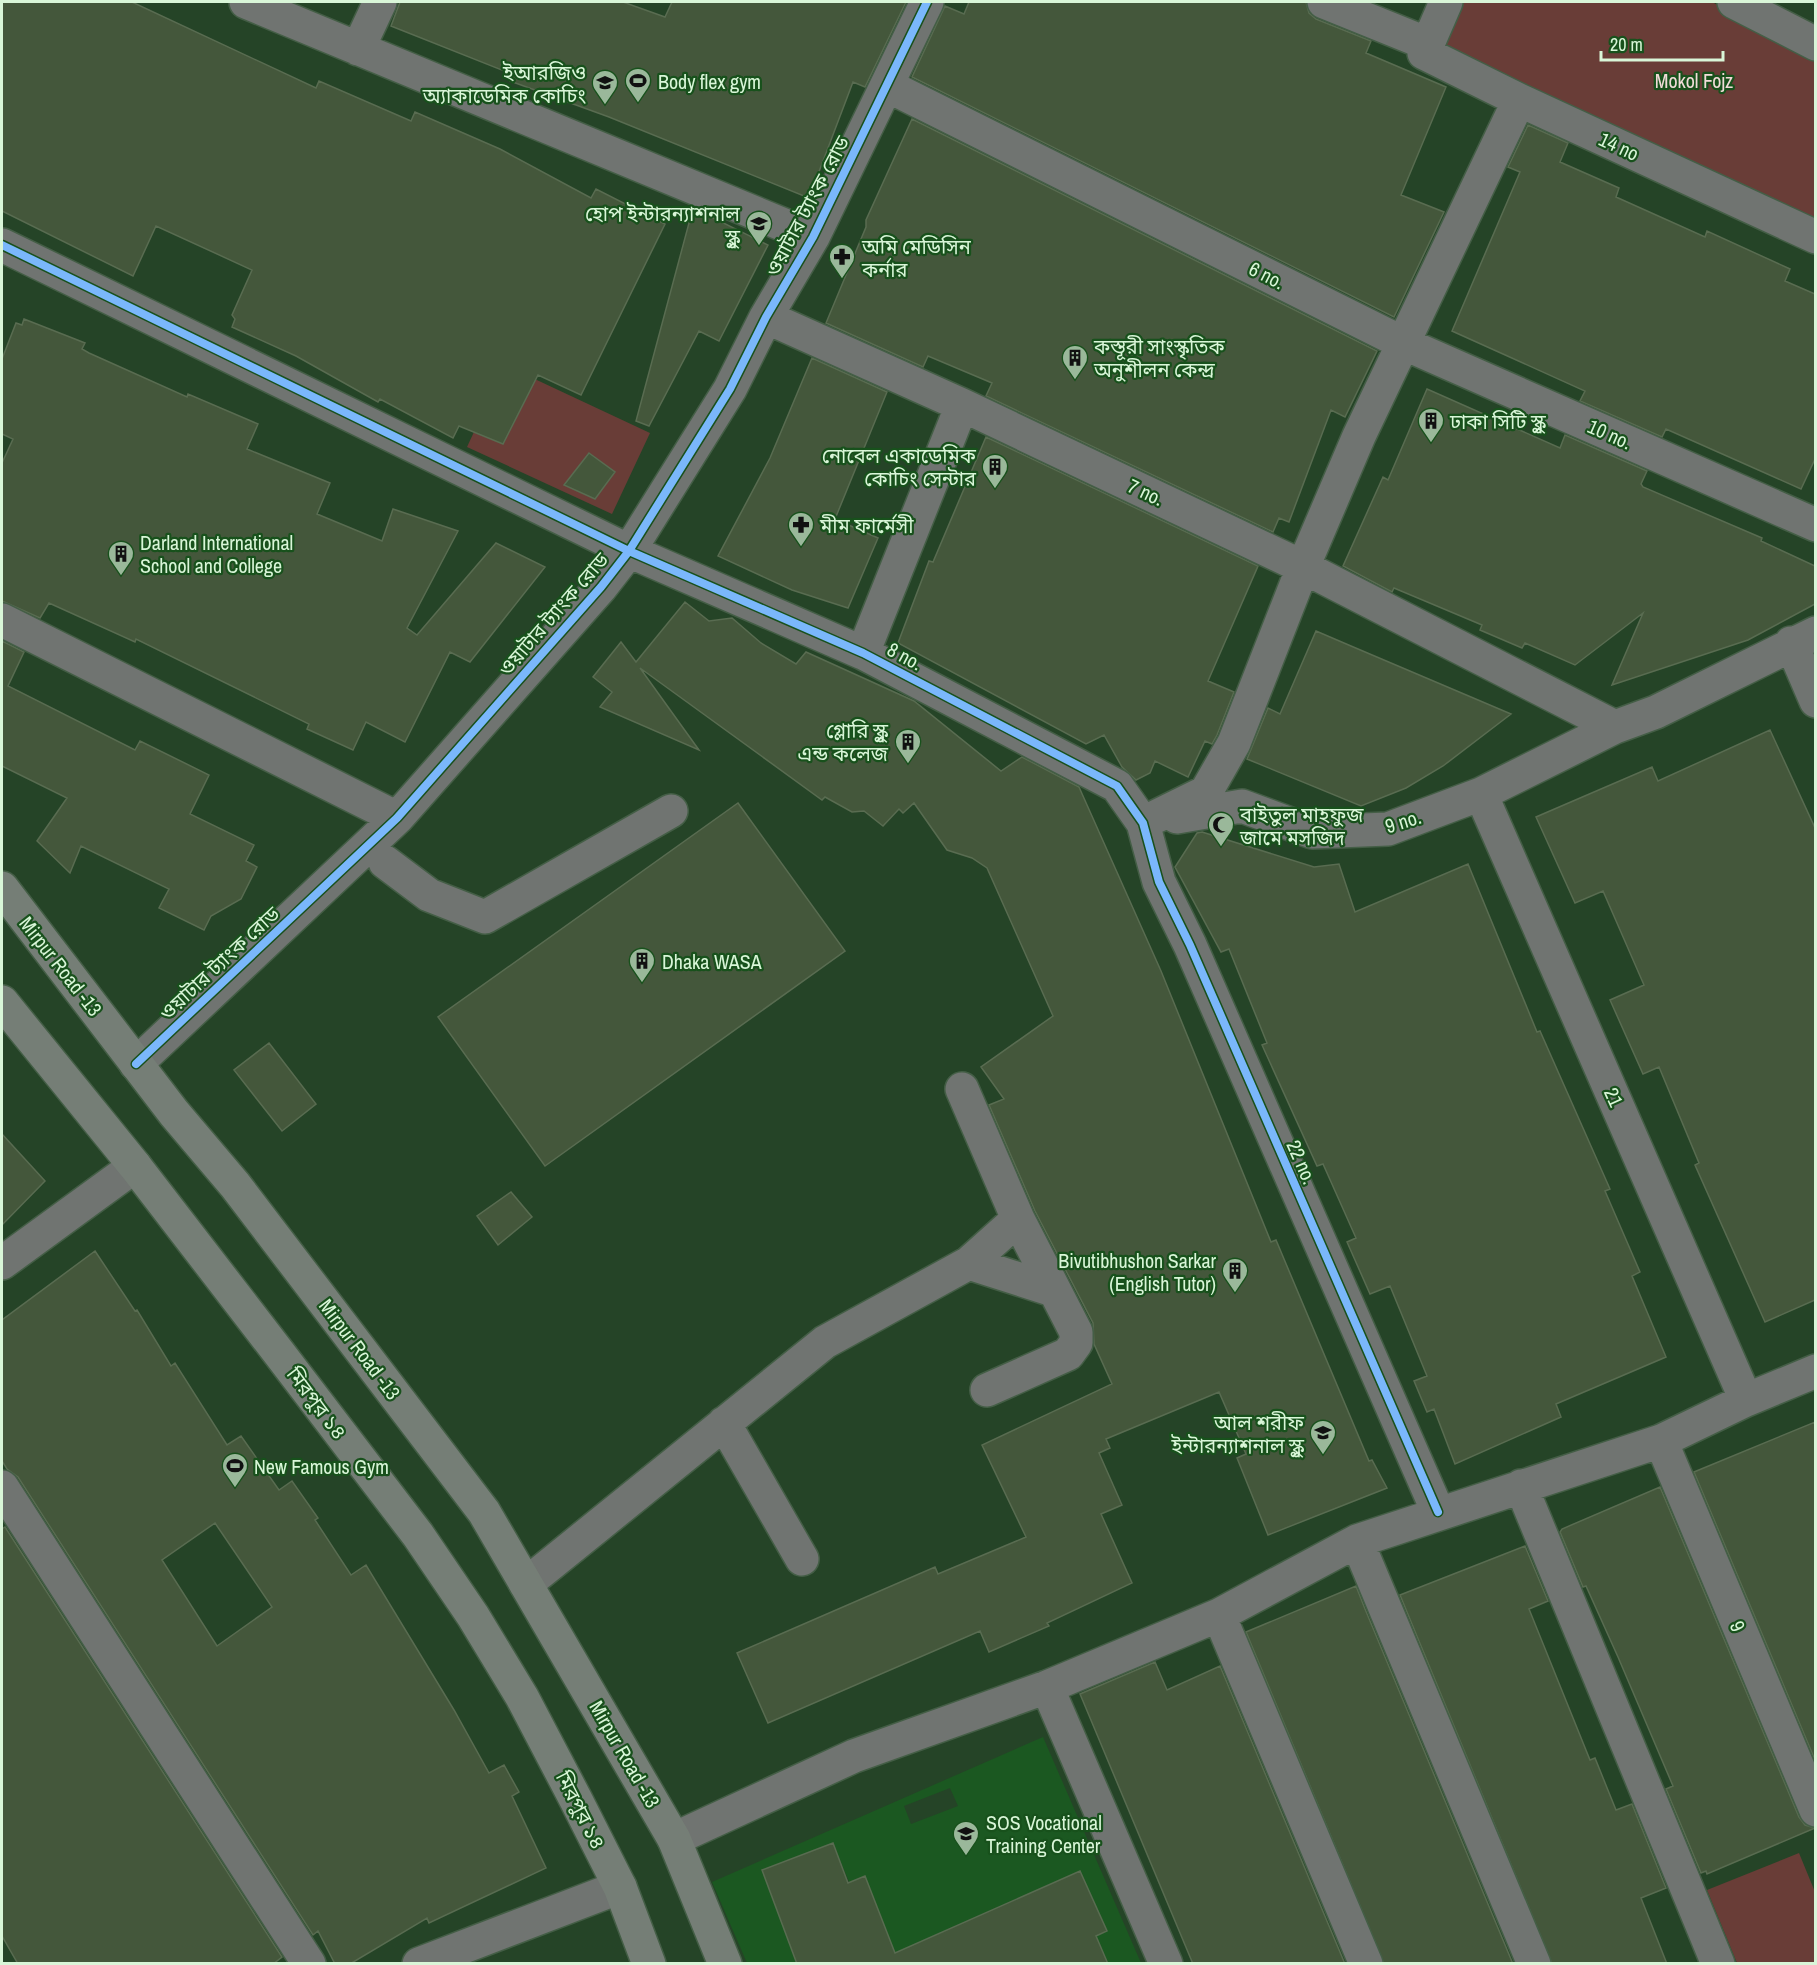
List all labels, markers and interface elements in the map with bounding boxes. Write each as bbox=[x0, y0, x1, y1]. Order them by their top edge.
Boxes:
scale bar bbox=[1601, 24, 1722, 62]
text: 20 m bbox=[1610, 32, 1643, 57]
place label: ইআরজিও অ্যাকাডেমিক কোচিং bbox=[422, 59, 586, 109]
sports icon: Body flex gym bbox=[623, 66, 653, 104]
park label: Mokol Fojz bbox=[1655, 67, 1733, 94]
school or university icon: ইআরজিও অ্যাকাডেমিক কোচিং bbox=[590, 68, 620, 106]
place label: Body flex gym bbox=[658, 68, 761, 95]
street label: 14 no bbox=[1595, 125, 1643, 167]
street label: ওয়াটার ট্যাংক রোড bbox=[759, 130, 856, 281]
place label: হোপ ইন্টারন্যাশনাল স্কুল bbox=[585, 200, 741, 250]
school or university icon: হোপ ইন্টারন্যাশনাল স্কুল bbox=[744, 209, 774, 247]
place label: অমি মেডিসিন কর্নার bbox=[861, 233, 972, 283]
pharmacy icon: অমি মেডিসিন কর্নার bbox=[827, 242, 857, 280]
street label: 6 no. bbox=[1245, 255, 1289, 295]
place label: কস্তূরী সাংস্কৃতিক অনুশীলন কেন্দ্র bbox=[1093, 333, 1225, 383]
building icon: কস্তূরী সাংস্কৃতিক অনুশীলন কেন্দ্র bbox=[1060, 343, 1090, 381]
building icon: ঢাকা সিটি স্কুল bbox=[1416, 406, 1446, 444]
place label: ঢাকা সিটি স্কুল bbox=[1449, 408, 1547, 435]
street label: 10 no. bbox=[1584, 412, 1636, 456]
place label: নোবেল একাডেমিক কোচিং সেন্টার bbox=[822, 442, 977, 492]
building icon: নোবেল একাডেমিক কোচিং সেন্টার bbox=[980, 452, 1010, 490]
street label: 7 no. bbox=[1124, 472, 1168, 512]
pharmacy icon: মীম ফার্মেসী bbox=[786, 510, 816, 548]
place label: মীম ফার্মেসী bbox=[819, 512, 914, 539]
place label: Darland International School and College bbox=[140, 529, 293, 579]
building icon: Darland International School and College bbox=[106, 539, 136, 577]
street label: ওয়াটার ট্যাংক রোড bbox=[492, 546, 615, 681]
street label: 8 no. bbox=[883, 636, 927, 676]
place label: গ্লোরি স্কুল এন্ড কলেজ bbox=[798, 717, 889, 767]
building icon: গ্লোরি স্কুল এন্ড কলেজ bbox=[893, 727, 923, 765]
place label: বাইতুল মাহফুজ জামে মসজিদ bbox=[1239, 801, 1364, 851]
street label: 9 no. bbox=[1382, 803, 1424, 839]
mosque icon: বাইতুল মাহফুজ জামে মসজিদ bbox=[1206, 810, 1236, 848]
street label: ওয়াটার ট্যাংক রোড bbox=[153, 900, 285, 1026]
street label: Mirpur Road -13 bbox=[14, 911, 108, 1021]
building icon: Dhaka WASA bbox=[627, 946, 657, 984]
place label: Dhaka WASA bbox=[662, 948, 762, 975]
street label: 21 bbox=[1598, 1083, 1630, 1111]
street label: 22 no. bbox=[1280, 1136, 1324, 1188]
place label: Bivutibhushon Sarkar (English Tutor) bbox=[1058, 1247, 1217, 1297]
building icon: Bivutibhushon Sarkar (English Tutor) bbox=[1220, 1256, 1250, 1294]
street label: Mirpur Road -13 bbox=[313, 1293, 407, 1405]
street label: মিরপুর ১৪ bbox=[280, 1361, 353, 1445]
place label: আল শরীফ ইন্টারন্যাশনাল স্কুল bbox=[1171, 1409, 1305, 1459]
school or university icon: আল শরীফ ইন্টারন্যাশনাল স্কুল bbox=[1308, 1418, 1338, 1456]
sports icon: New Famous Gym bbox=[220, 1451, 250, 1489]
place label: New Famous Gym bbox=[254, 1453, 389, 1480]
street label: 9 bbox=[1724, 1617, 1752, 1635]
street label: Mirpur Road -13 bbox=[583, 1696, 667, 1812]
street label: মিরপুর ১৪ bbox=[549, 1766, 612, 1854]
place label: SOS Vocational Training Center bbox=[986, 1809, 1102, 1859]
school or university icon: SOS Vocational Training Center bbox=[951, 1819, 981, 1857]

